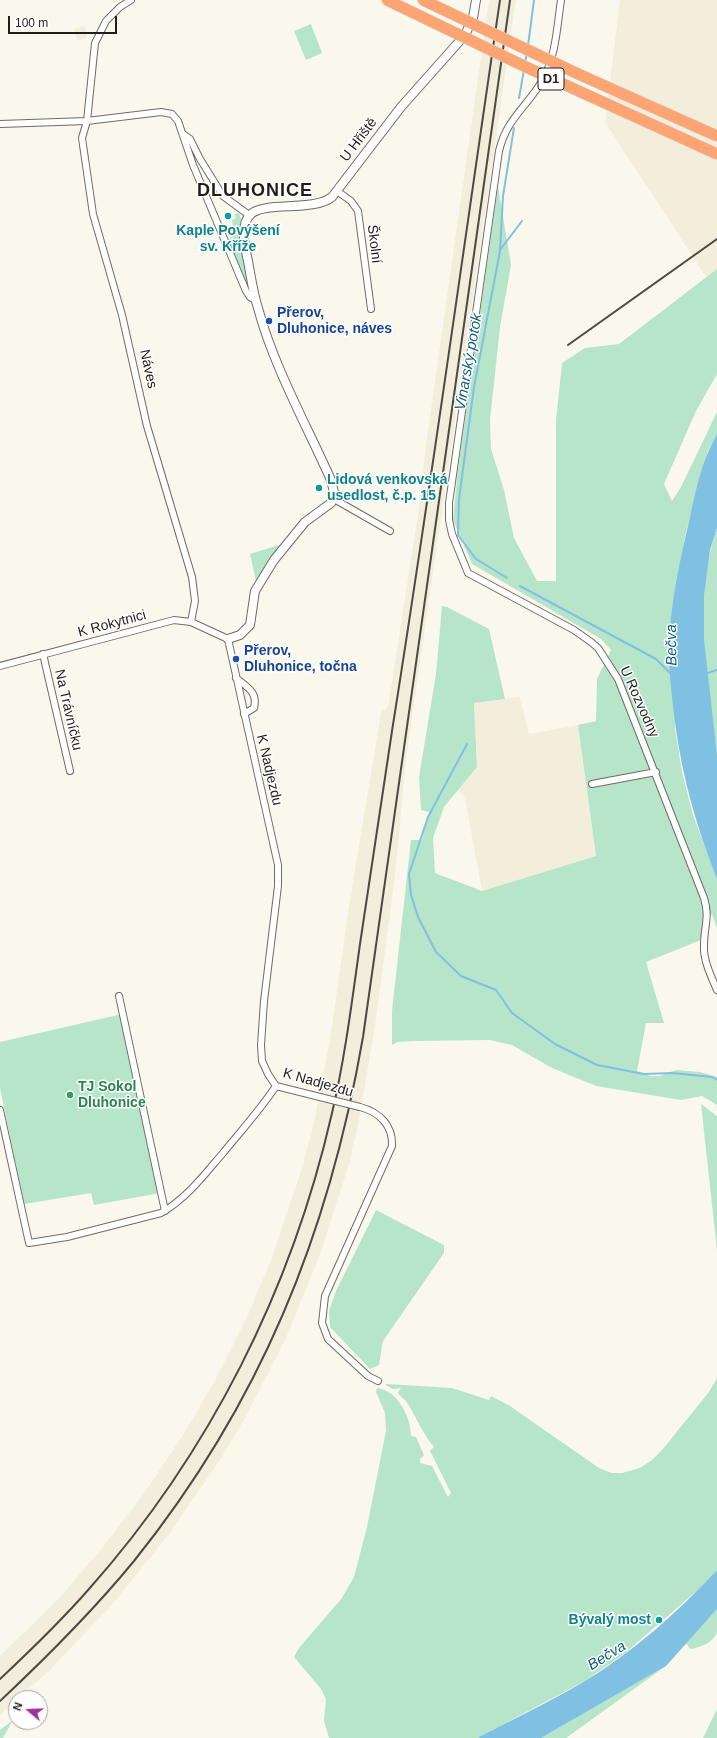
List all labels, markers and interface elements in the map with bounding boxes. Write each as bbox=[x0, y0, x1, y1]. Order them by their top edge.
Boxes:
scale bar bbox=[10, 8, 119, 34]
text: 100 m bbox=[15, 16, 48, 30]
road number: D1 bbox=[538, 68, 564, 90]
street label: U Hřiště bbox=[337, 115, 381, 165]
district label: DLUHONICE bbox=[197, 180, 313, 202]
marker: Kaple Povýšení sv. Kříže bbox=[223, 211, 233, 221]
place label: Kaple Povýšení sv. Kříže bbox=[176, 223, 280, 256]
street label: Školní bbox=[363, 224, 385, 264]
place label: Přerov, Dluhonice, náves bbox=[277, 305, 392, 338]
water label: Vinarský potok bbox=[452, 312, 486, 412]
marker: Přerov, Dluhonice, náves bbox=[264, 316, 274, 326]
street label: Náves bbox=[136, 348, 160, 390]
place label: Lidová venkovská usedlost, č.p. 15 bbox=[327, 472, 448, 504]
marker: Lidová venkovská usedlost, č.p. 15 bbox=[314, 483, 324, 493]
street label: K Rokytnici bbox=[76, 607, 148, 641]
water label: Bečva bbox=[663, 624, 681, 666]
place label: Přerov, Dluhonice, točna bbox=[244, 643, 357, 676]
marker: Přerov, Dluhonice, točna bbox=[231, 654, 241, 664]
street label: U Rozvodny bbox=[616, 664, 662, 740]
street label: Na Trávníčku bbox=[51, 668, 85, 752]
street label: K Nadjezdu bbox=[253, 733, 285, 807]
street label: K Nadjezdu bbox=[281, 1065, 355, 1101]
place label: TJ Sokol Dluhonice bbox=[78, 1079, 146, 1112]
marker: TJ Sokol Dluhonice bbox=[65, 1090, 75, 1100]
place label: Bývalý most bbox=[569, 1612, 651, 1628]
marker: Bývalý most bbox=[654, 1615, 664, 1625]
water label: Bečva bbox=[585, 1637, 629, 1675]
north arrow bbox=[8, 1690, 48, 1730]
text: N bbox=[11, 1701, 25, 1712]

